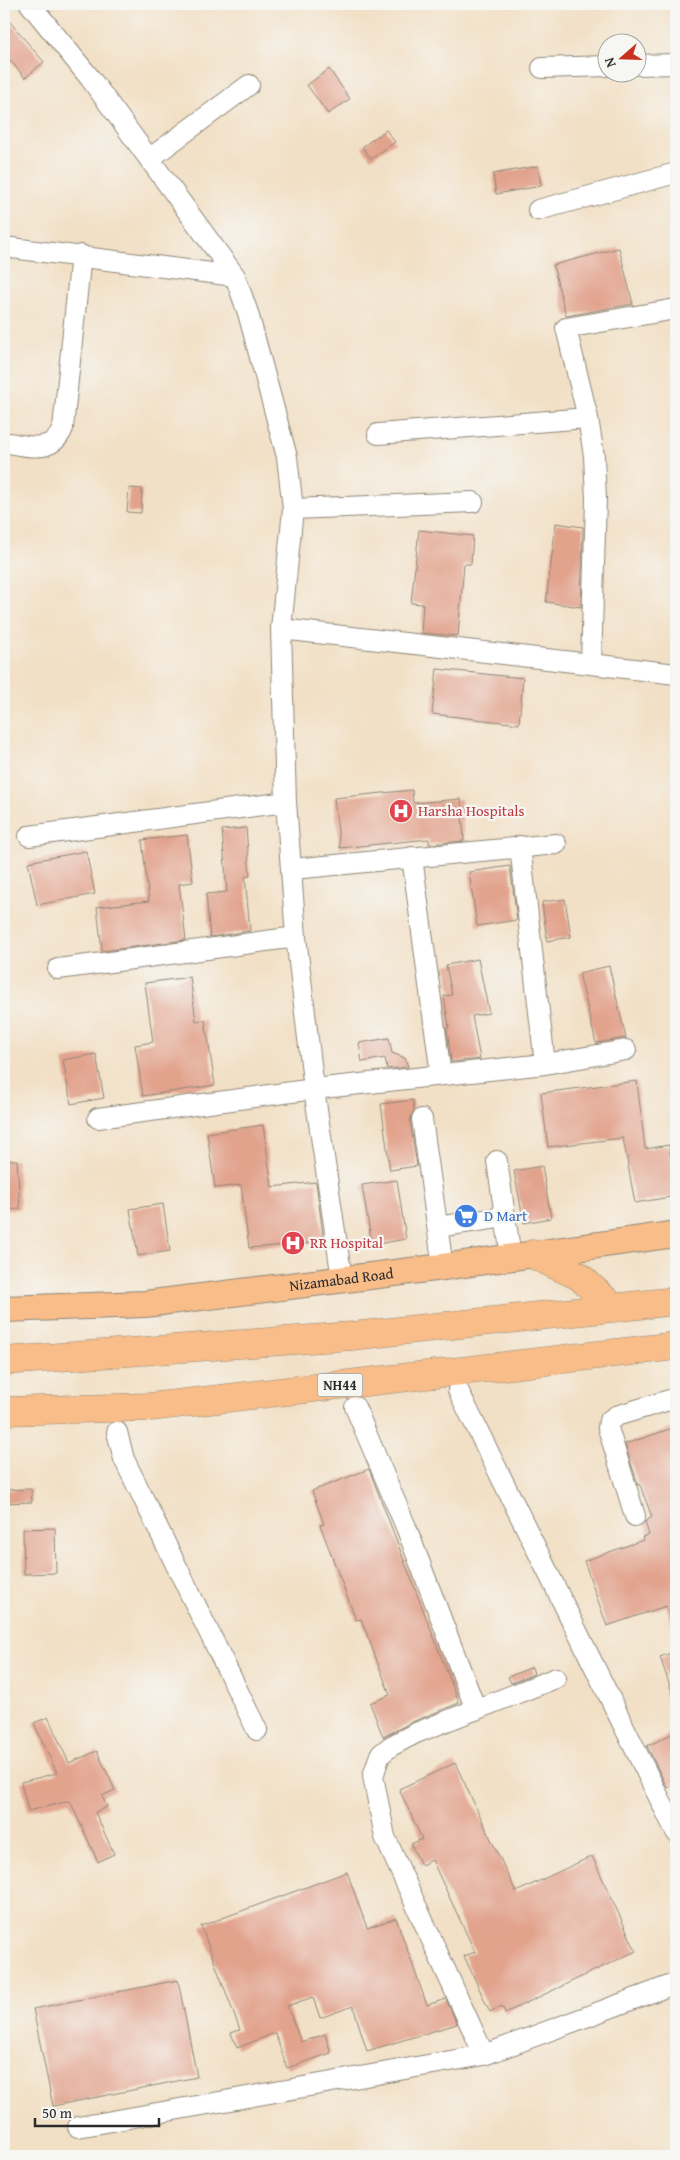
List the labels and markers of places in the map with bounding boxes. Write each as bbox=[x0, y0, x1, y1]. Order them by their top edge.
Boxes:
hospital icon: Harsha Hospitals bbox=[388, 798, 414, 824]
place label: Harsha Hospitals bbox=[418, 800, 524, 821]
supermarket icon: D Mart bbox=[453, 1203, 479, 1229]
place label: D Mart bbox=[484, 1205, 528, 1226]
hospital icon: RR Hospital bbox=[280, 1230, 306, 1256]
place label: RR Hospital bbox=[310, 1232, 383, 1253]

